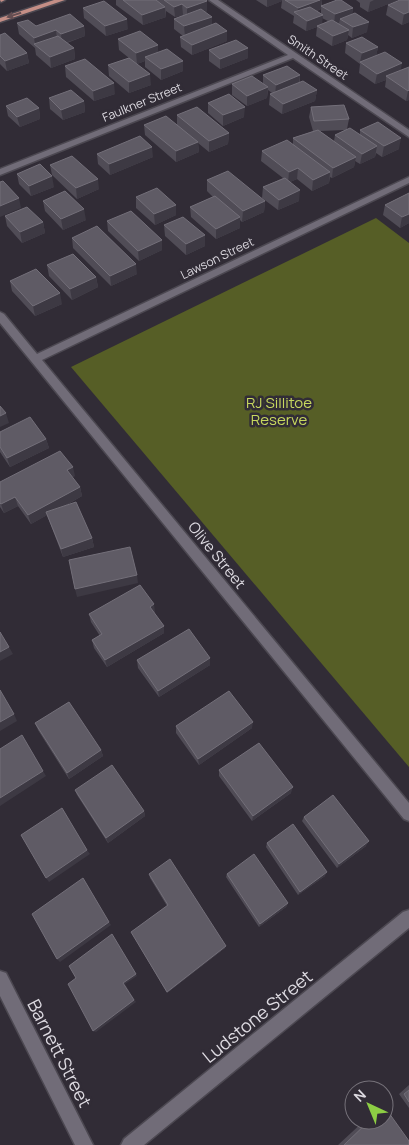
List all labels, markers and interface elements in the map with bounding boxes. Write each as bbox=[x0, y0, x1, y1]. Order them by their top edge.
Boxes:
one-way arrow bbox=[6, 12, 21, 20]
street label: Smith Street bbox=[284, 30, 352, 84]
street label: Faulkner Street bbox=[100, 78, 184, 126]
street label: Lawson Street bbox=[177, 233, 257, 283]
park label: RJ Sillitoe Reserve bbox=[246, 392, 312, 430]
street label: Olive Street bbox=[183, 517, 251, 593]
street label: Ludstone Street bbox=[197, 964, 317, 1068]
street label: Barnett Street bbox=[22, 995, 98, 1111]
north arrow bbox=[344, 1080, 394, 1130]
text: N bbox=[349, 1085, 370, 1106]

